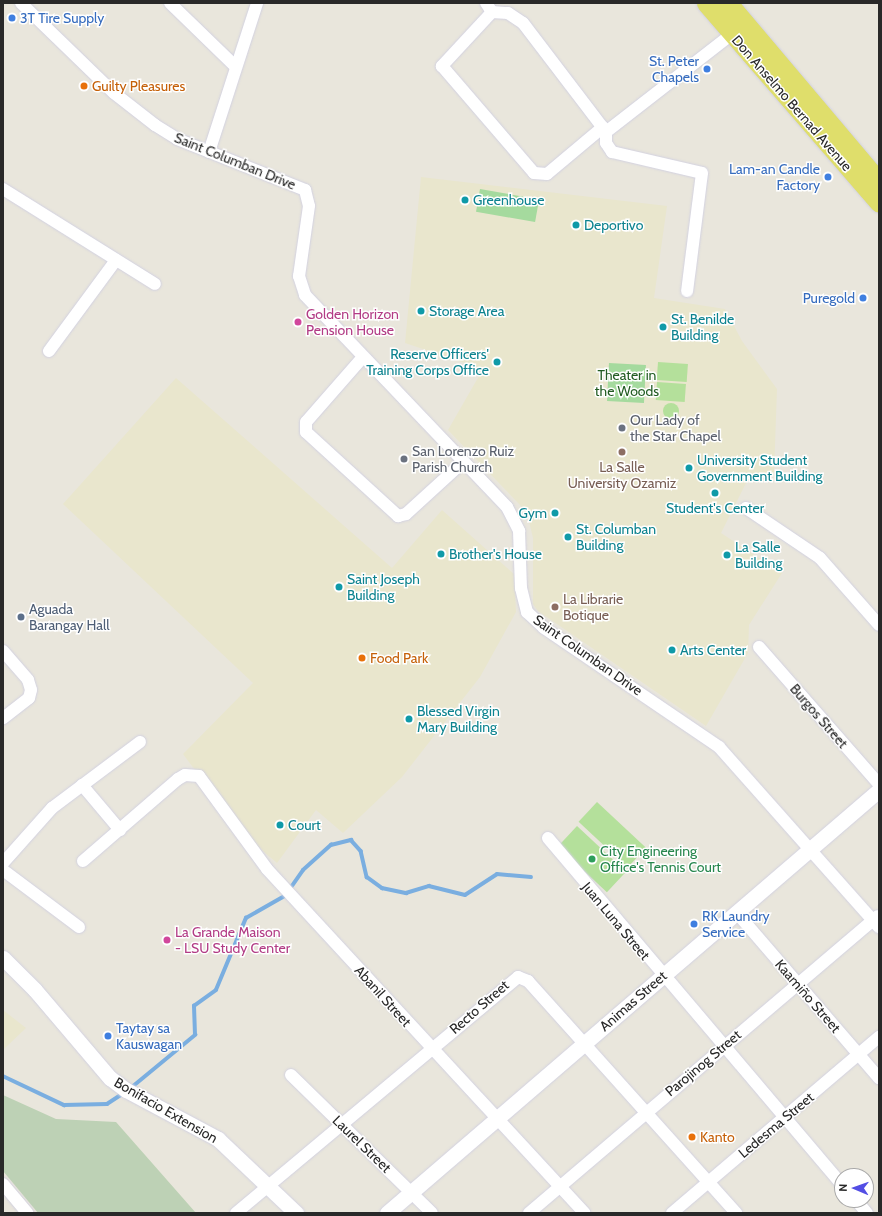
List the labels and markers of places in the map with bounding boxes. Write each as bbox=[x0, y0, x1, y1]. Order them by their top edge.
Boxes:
place label: 3T Tire Supply bbox=[20, 10, 104, 26]
marker: 3T Tire Supply bbox=[7, 13, 17, 23]
place label: St. Peter Chapels bbox=[649, 53, 699, 86]
marker: St. Peter Chapels bbox=[702, 64, 712, 74]
place label: Guilty Pleasures bbox=[92, 78, 185, 94]
marker: Guilty Pleasures bbox=[79, 81, 89, 91]
place label: Lam-an Candle Factory bbox=[729, 161, 820, 194]
marker: Lam-an Candle Factory bbox=[823, 172, 833, 182]
place label: Greenhouse bbox=[473, 192, 544, 208]
marker: Greenhouse bbox=[460, 195, 470, 205]
place label: Deportivo bbox=[584, 217, 643, 233]
marker: Deportivo bbox=[571, 220, 581, 230]
place label: Puregold bbox=[803, 290, 855, 306]
marker: Puregold bbox=[858, 293, 868, 303]
place label: Storage Area bbox=[429, 303, 504, 319]
place label: Golden Horizon Pension House bbox=[306, 306, 399, 338]
marker: Storage Area bbox=[416, 306, 426, 316]
place label: St. Benilde Building bbox=[671, 311, 734, 344]
marker: Golden Horizon Pension House bbox=[293, 317, 303, 327]
marker: St. Benilde Building bbox=[658, 322, 668, 332]
place label: Reserve Officers' Training Corps Office bbox=[366, 346, 489, 378]
marker: Reserve Officers' Training Corps Office bbox=[492, 357, 502, 367]
place label: Our Lady of the Star Chapel bbox=[630, 412, 721, 444]
marker: Our Lady of the Star Chapel bbox=[617, 423, 627, 433]
place label: San Lorenzo Ruiz Parish Church bbox=[412, 443, 514, 476]
marker: La Salle University Ozamiz bbox=[617, 447, 627, 457]
place label: University Student Government Building bbox=[697, 452, 822, 484]
marker: San Lorenzo Ruiz Parish Church bbox=[399, 454, 409, 464]
place label: La Salle University Ozamiz bbox=[568, 459, 676, 492]
marker: University Student Government Building bbox=[684, 463, 694, 473]
marker: Student's Center bbox=[710, 488, 720, 498]
place label: Student's Center bbox=[666, 500, 764, 516]
place label: Gym bbox=[518, 505, 547, 521]
marker: Gym bbox=[550, 508, 560, 518]
place label: St. Columban Building bbox=[576, 521, 656, 554]
marker: St. Columban Building bbox=[563, 532, 573, 542]
place label: La Salle Building bbox=[735, 539, 782, 572]
place label: Brother's House bbox=[449, 546, 542, 562]
marker: Brother's House bbox=[436, 549, 446, 559]
marker: La Salle Building bbox=[722, 550, 732, 560]
place label: Saint Joseph Building bbox=[347, 571, 420, 604]
marker: Saint Joseph Building bbox=[334, 582, 344, 592]
place label: La Librarie Botique bbox=[563, 591, 623, 624]
place label: Aguada Barangay Hall bbox=[29, 601, 110, 634]
marker: La Librarie Botique bbox=[550, 602, 560, 612]
marker: Aguada Barangay Hall bbox=[16, 612, 26, 622]
place label: Arts Center bbox=[680, 642, 746, 658]
marker: Arts Center bbox=[667, 645, 677, 655]
place label: Food Park bbox=[370, 650, 428, 666]
marker: Food Park bbox=[357, 653, 367, 663]
place label: Blessed Virgin Mary Building bbox=[417, 703, 500, 736]
marker: Blessed Virgin Mary Building bbox=[404, 714, 414, 724]
place label: Court bbox=[288, 817, 321, 833]
marker: Court bbox=[275, 820, 285, 830]
place label: City Engineering Office's Tennis Court bbox=[600, 843, 721, 876]
marker: City Engineering Office's Tennis Court bbox=[587, 854, 597, 864]
place label: RK Laundry Service bbox=[702, 908, 770, 940]
marker: RK Laundry Service bbox=[689, 919, 699, 929]
place label: La Grande Maison - LSU Study Center bbox=[175, 924, 290, 956]
marker: La Grande Maison - LSU Study Center bbox=[162, 935, 172, 945]
place label: Taytay sa Kauswagan bbox=[116, 1020, 182, 1052]
marker: Taytay sa Kauswagan bbox=[103, 1031, 113, 1041]
place label: Kanto bbox=[700, 1129, 735, 1145]
marker: Kanto bbox=[687, 1132, 697, 1142]

